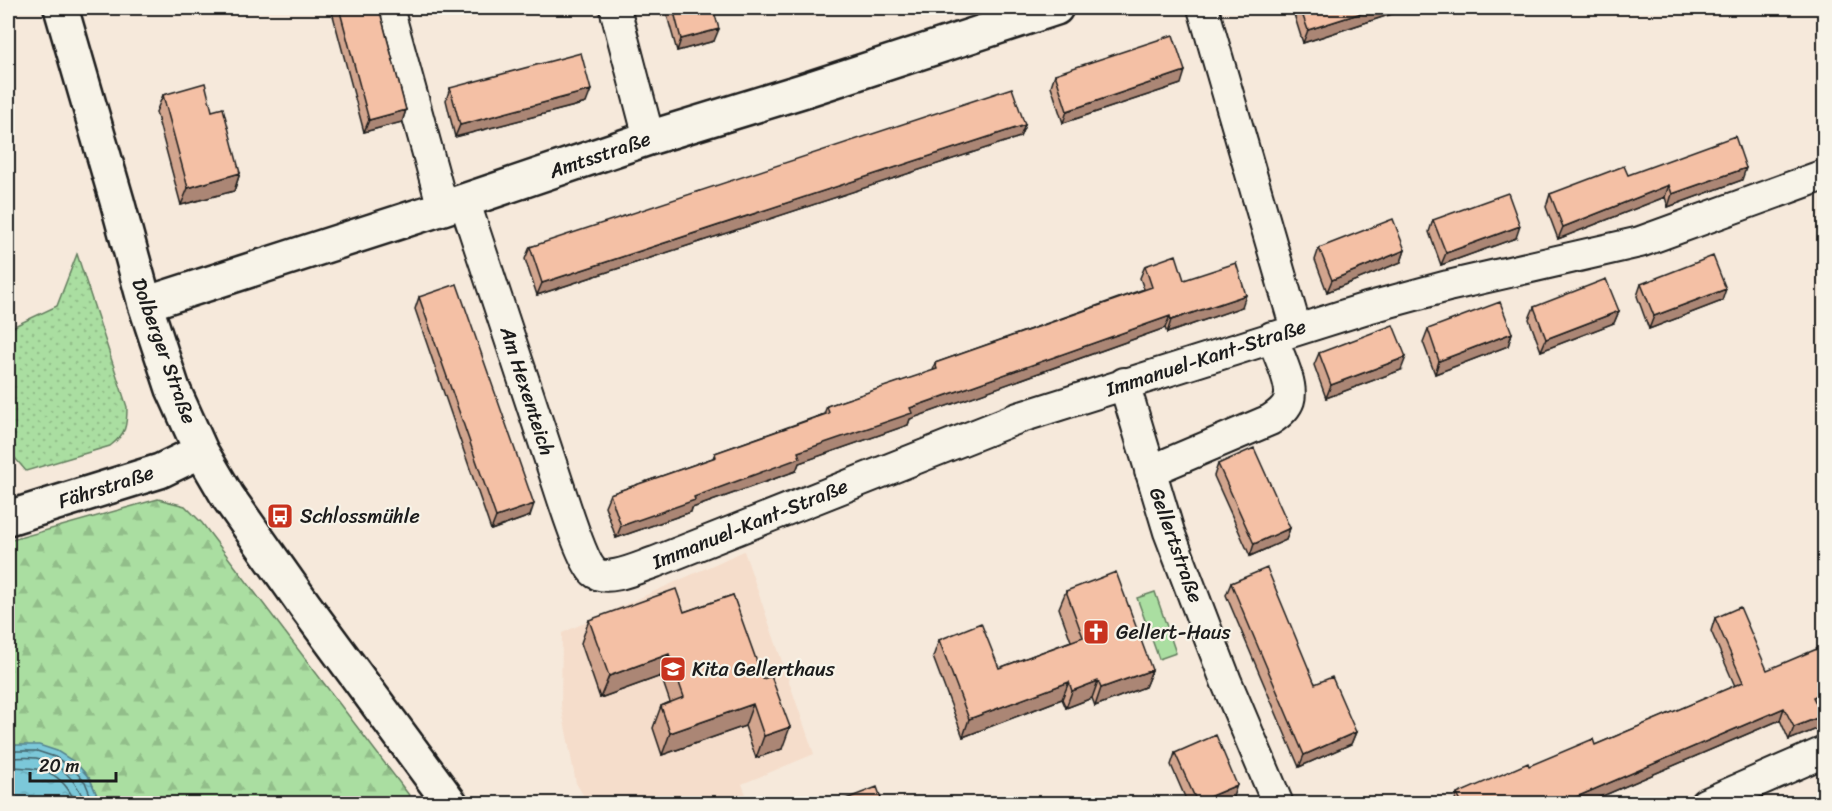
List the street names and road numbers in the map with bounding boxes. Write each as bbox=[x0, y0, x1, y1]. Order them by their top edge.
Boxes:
street label: Amtsstraße bbox=[543, 121, 656, 189]
street label: Dolberger Straße bbox=[121, 273, 207, 429]
street label: Immanuel-Kant-Straße bbox=[1100, 309, 1311, 407]
street label: Am Hexenteich bbox=[489, 321, 564, 460]
street label: Fährstraße bbox=[54, 455, 158, 519]
street label: Immanuel-Kant-Straße bbox=[646, 469, 853, 580]
street label: Gellertstraße bbox=[1139, 482, 1213, 608]

